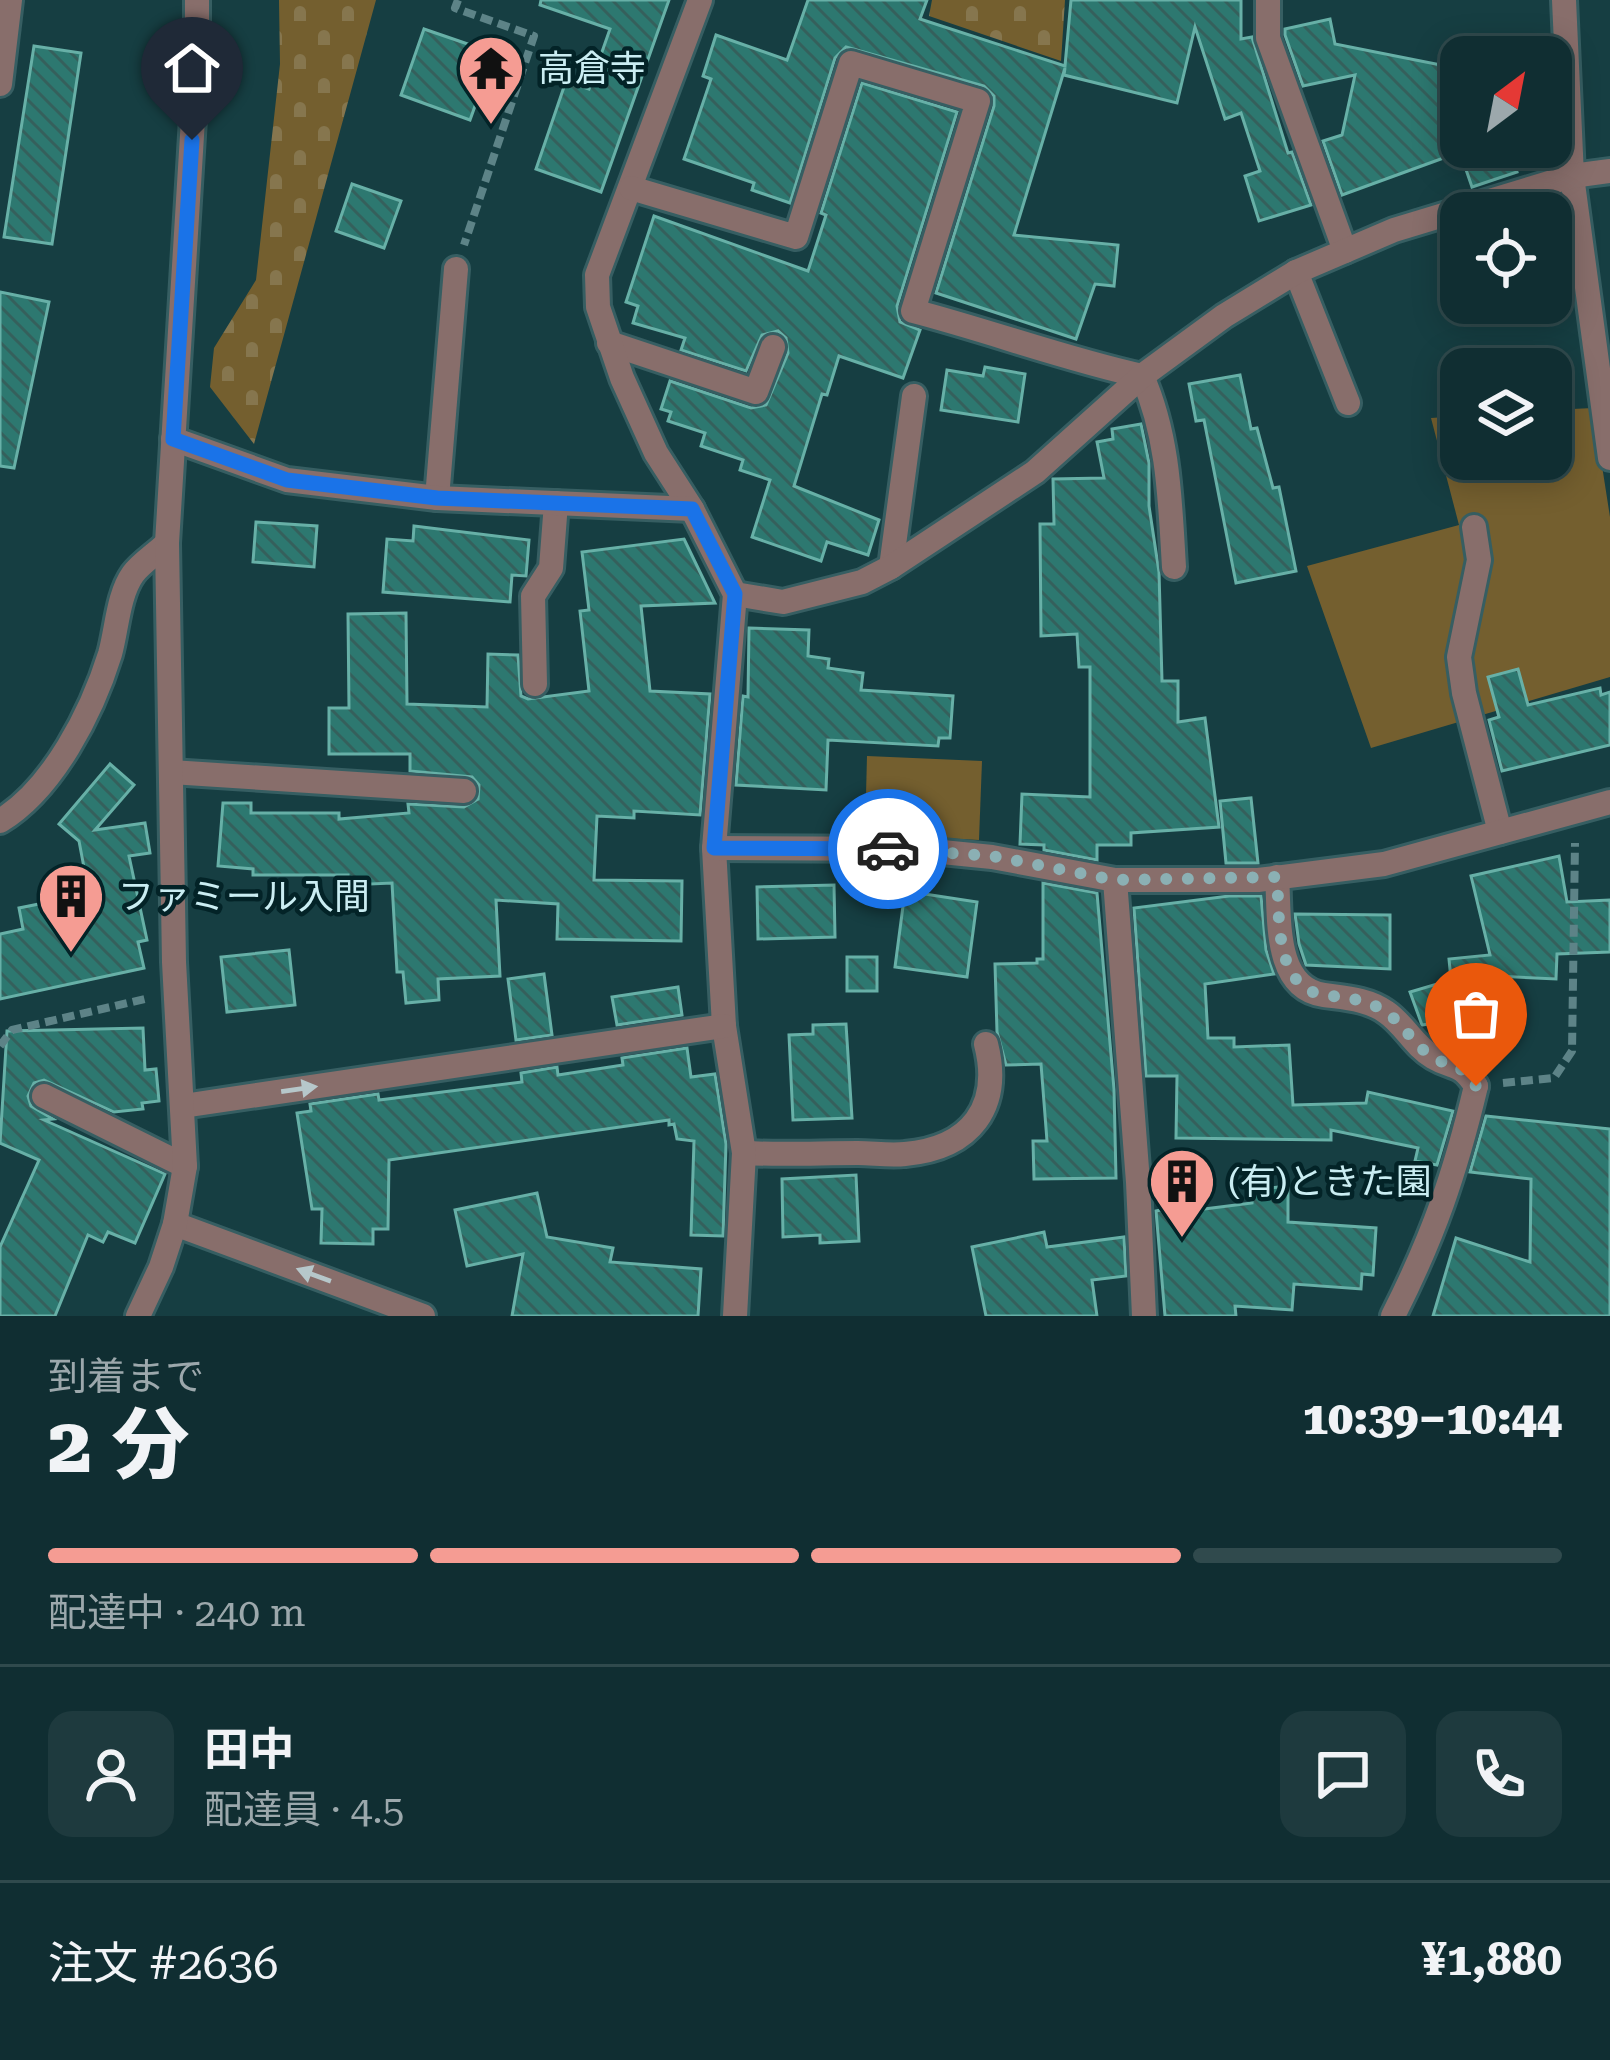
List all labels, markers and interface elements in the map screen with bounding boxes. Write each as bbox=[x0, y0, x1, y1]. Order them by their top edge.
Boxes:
pin bbox=[141, 17, 243, 140]
temple icon: 高倉寺 bbox=[456, 33, 526, 127]
icon: home bbox=[159, 35, 225, 101]
north arrow bbox=[1440, 36, 1572, 168]
map controls bbox=[1440, 36, 1572, 480]
place label: 高倉寺 bbox=[538, 48, 646, 90]
button: locate bbox=[1440, 192, 1572, 324]
button: layers bbox=[1440, 348, 1572, 480]
courier bbox=[828, 789, 948, 909]
icon: car bbox=[855, 816, 921, 882]
building icon: ファミール入間 bbox=[36, 861, 106, 955]
place label: ファミール入間 bbox=[118, 876, 370, 918]
pin bbox=[1425, 963, 1527, 1086]
icon: bag bbox=[1443, 981, 1509, 1047]
one-way arrow bbox=[281, 1079, 318, 1098]
building icon: (有)ときた園 bbox=[1147, 1146, 1217, 1240]
place label: (有)ときた園 bbox=[1228, 1161, 1432, 1203]
one-way arrow bbox=[295, 1265, 331, 1284]
text: 到着まで bbox=[48, 1354, 204, 1400]
text: 10:39–10:44 bbox=[1303, 1392, 1562, 1445]
text: 2 分 bbox=[48, 1400, 189, 1491]
text: 配達中 · 240 m bbox=[48, 1590, 306, 1636]
button: person bbox=[48, 1711, 174, 1837]
button: chat bbox=[1280, 1711, 1406, 1837]
button: phone bbox=[1436, 1711, 1562, 1837]
text: 田中 bbox=[204, 1723, 294, 1776]
text: 配達員 · 4.5 bbox=[204, 1787, 404, 1833]
text: ¥1,880 bbox=[1421, 1933, 1562, 1986]
text: 注文 #2636 bbox=[48, 1937, 278, 1990]

